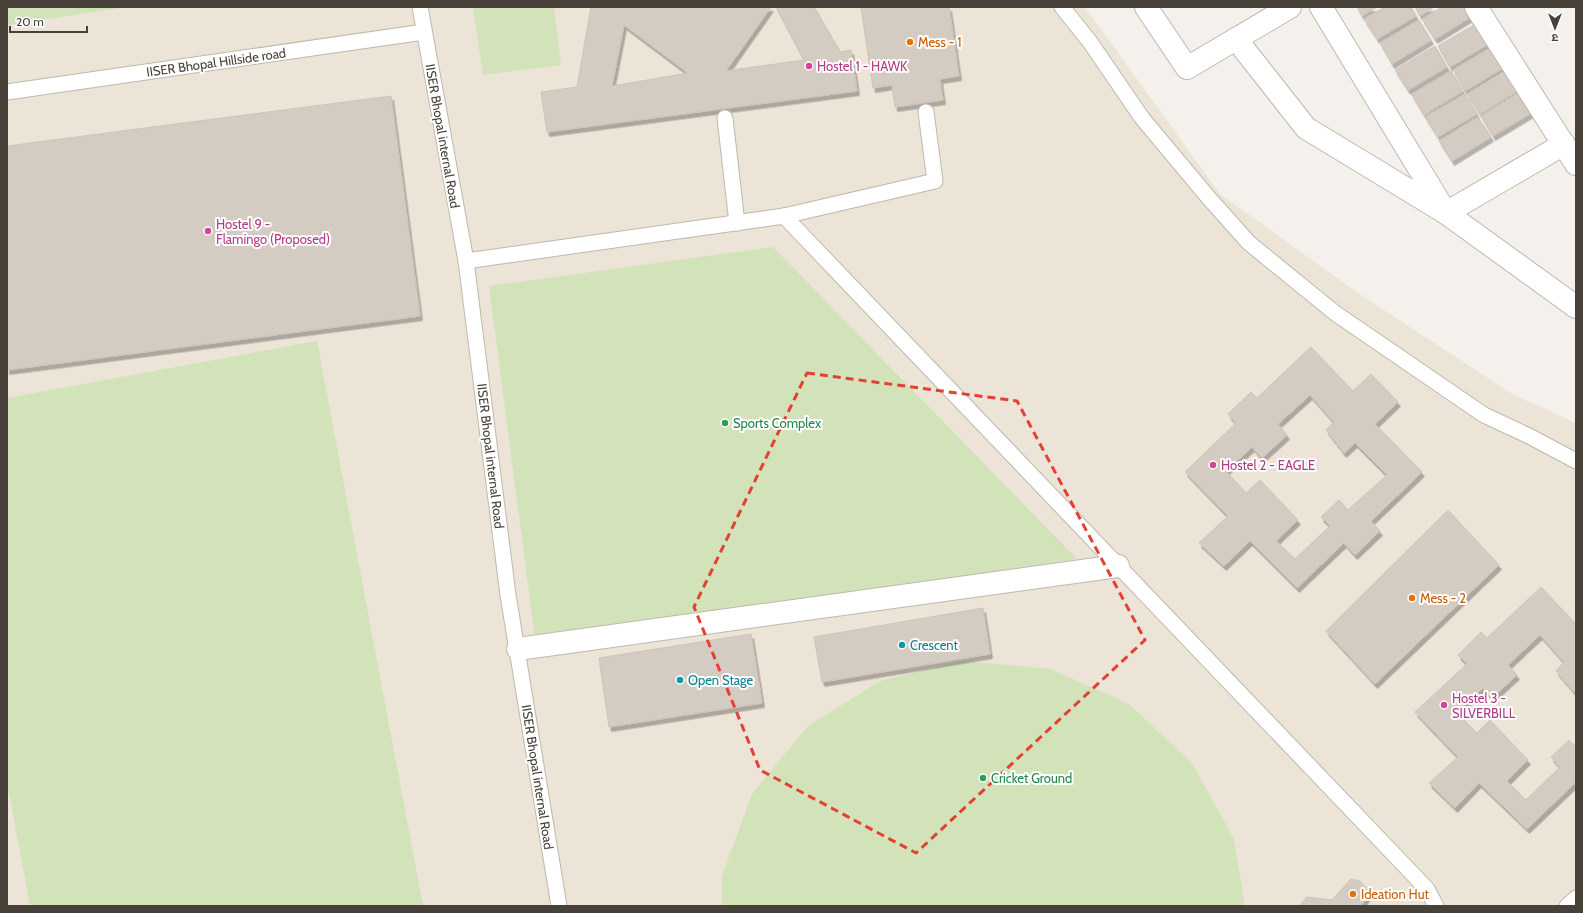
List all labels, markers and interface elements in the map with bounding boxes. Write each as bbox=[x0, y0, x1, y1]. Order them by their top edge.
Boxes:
scale bar bbox=[10, 8, 87, 34]
north arrow bbox=[1535, 8, 1575, 48]
text: 20 m bbox=[16, 14, 44, 29]
text: उ bbox=[1551, 31, 1558, 45]
place label: Mess - 1 bbox=[918, 34, 961, 50]
marker: Mess - 1 bbox=[905, 37, 915, 47]
street label: IISER Bhopal Hillside road bbox=[145, 44, 287, 80]
place label: Hostel 1 - HAWK bbox=[817, 58, 908, 74]
marker: Hostel 1 - HAWK bbox=[804, 61, 814, 71]
street label: IISER Bhopal internal Road bbox=[422, 63, 464, 209]
place label: Hostel 9 - Flamingo (Proposed) bbox=[216, 216, 330, 247]
marker: Hostel 9 - Flamingo (Proposed) bbox=[203, 226, 213, 236]
street label: IISER Bhopal internal Road bbox=[474, 382, 508, 530]
place label: Sports Complex bbox=[733, 415, 822, 431]
marker: Sports Complex bbox=[720, 418, 730, 428]
place label: Hostel 2 - EAGLE bbox=[1221, 457, 1315, 473]
marker: Hostel 2 - EAGLE bbox=[1208, 460, 1218, 470]
place label: Mess - 2 bbox=[1420, 590, 1466, 606]
marker: Mess - 2 bbox=[1407, 593, 1417, 603]
place label: Crescent bbox=[910, 637, 959, 653]
marker: Crescent bbox=[897, 640, 907, 650]
place label: Open Stage bbox=[688, 672, 754, 688]
marker: Open Stage bbox=[675, 675, 685, 685]
place label: Hostel 3 - SILVERBILL bbox=[1452, 690, 1516, 721]
marker: Hostel 3 - SILVERBILL bbox=[1439, 700, 1449, 710]
street label: IISER Bhopal internal Road bbox=[519, 704, 557, 850]
place label: Cricket Ground bbox=[991, 770, 1072, 786]
marker: Cricket Ground bbox=[978, 773, 988, 783]
place label: Ideation Hut bbox=[1361, 886, 1429, 902]
marker: Ideation Hut bbox=[1348, 889, 1358, 899]

